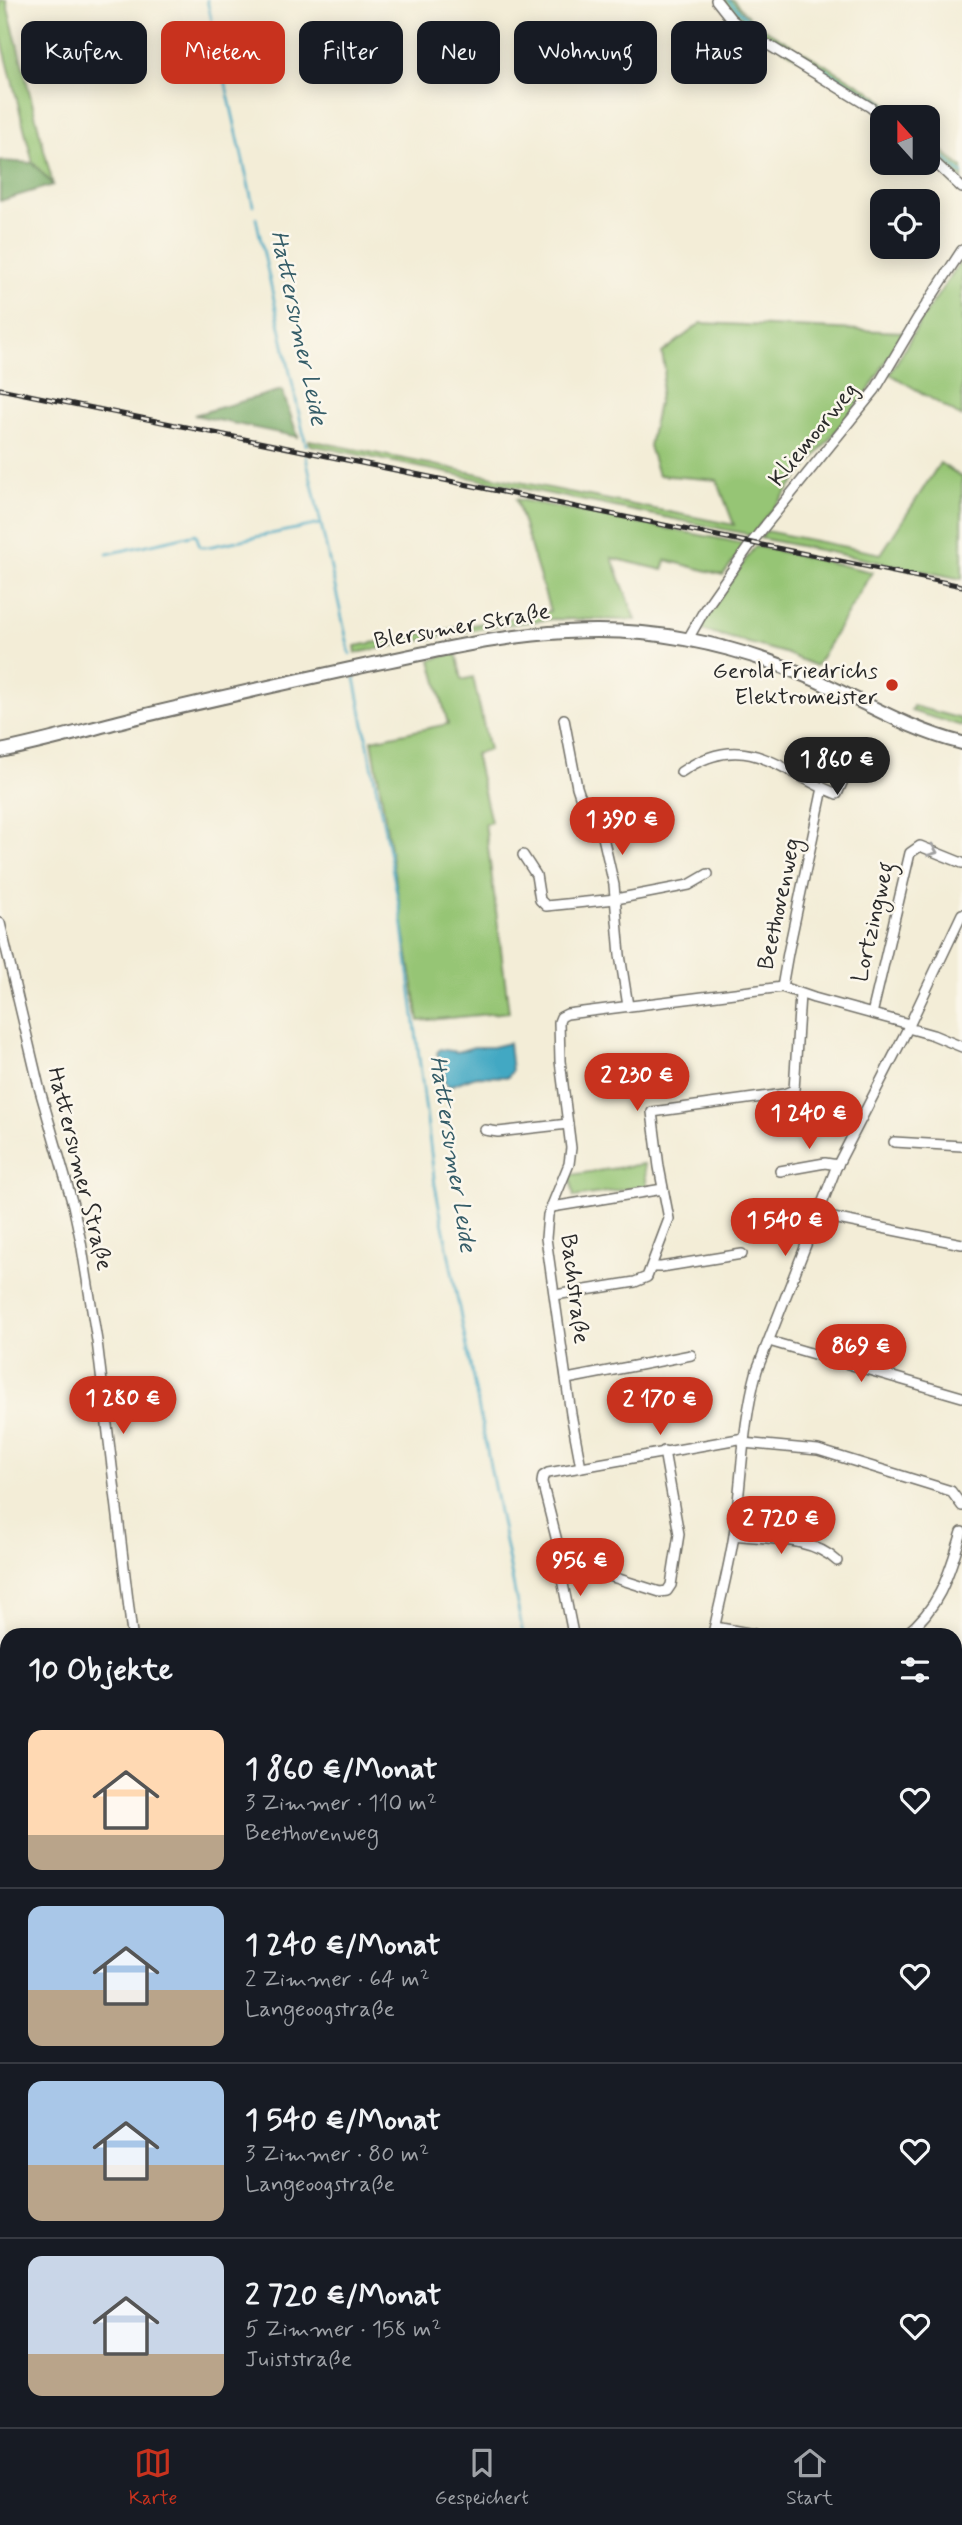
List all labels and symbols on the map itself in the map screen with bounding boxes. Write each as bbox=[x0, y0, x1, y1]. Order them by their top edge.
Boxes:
north arrow bbox=[870, 105, 940, 175]
water label: Hattersumer Leide bbox=[262, 228, 334, 430]
street label: Kliemoorweg bbox=[763, 377, 865, 493]
street label: Blersumer Straße bbox=[372, 597, 552, 657]
place label: Gerold Friedrichs Elektromeister bbox=[712, 657, 878, 713]
marker: Gerold Friedrichs Elektromeister bbox=[884, 677, 900, 693]
pin: 1 860 € bbox=[772, 738, 902, 797]
pin: 1 390 € bbox=[557, 798, 687, 857]
street label: Beethovenweg bbox=[751, 835, 811, 973]
one-way arrow bbox=[926, 843, 938, 857]
street label: Lortzingweg bbox=[846, 859, 904, 986]
water label: Hattersumer Leide bbox=[421, 1053, 483, 1256]
pin: 2 230 € bbox=[572, 1054, 702, 1113]
street label: Hattersumer Straße bbox=[39, 1064, 119, 1274]
pin: 1 240 € bbox=[744, 1092, 874, 1151]
pin: 1 540 € bbox=[720, 1198, 850, 1258]
street label: Bachstraße bbox=[552, 1232, 596, 1346]
pin: 869 € bbox=[812, 1324, 910, 1384]
pin: 1 280 € bbox=[58, 1376, 188, 1436]
pin: 2 170 € bbox=[595, 1378, 725, 1437]
pin: 2 720 € bbox=[716, 1496, 846, 1556]
pin: 956 € bbox=[531, 1538, 629, 1598]

